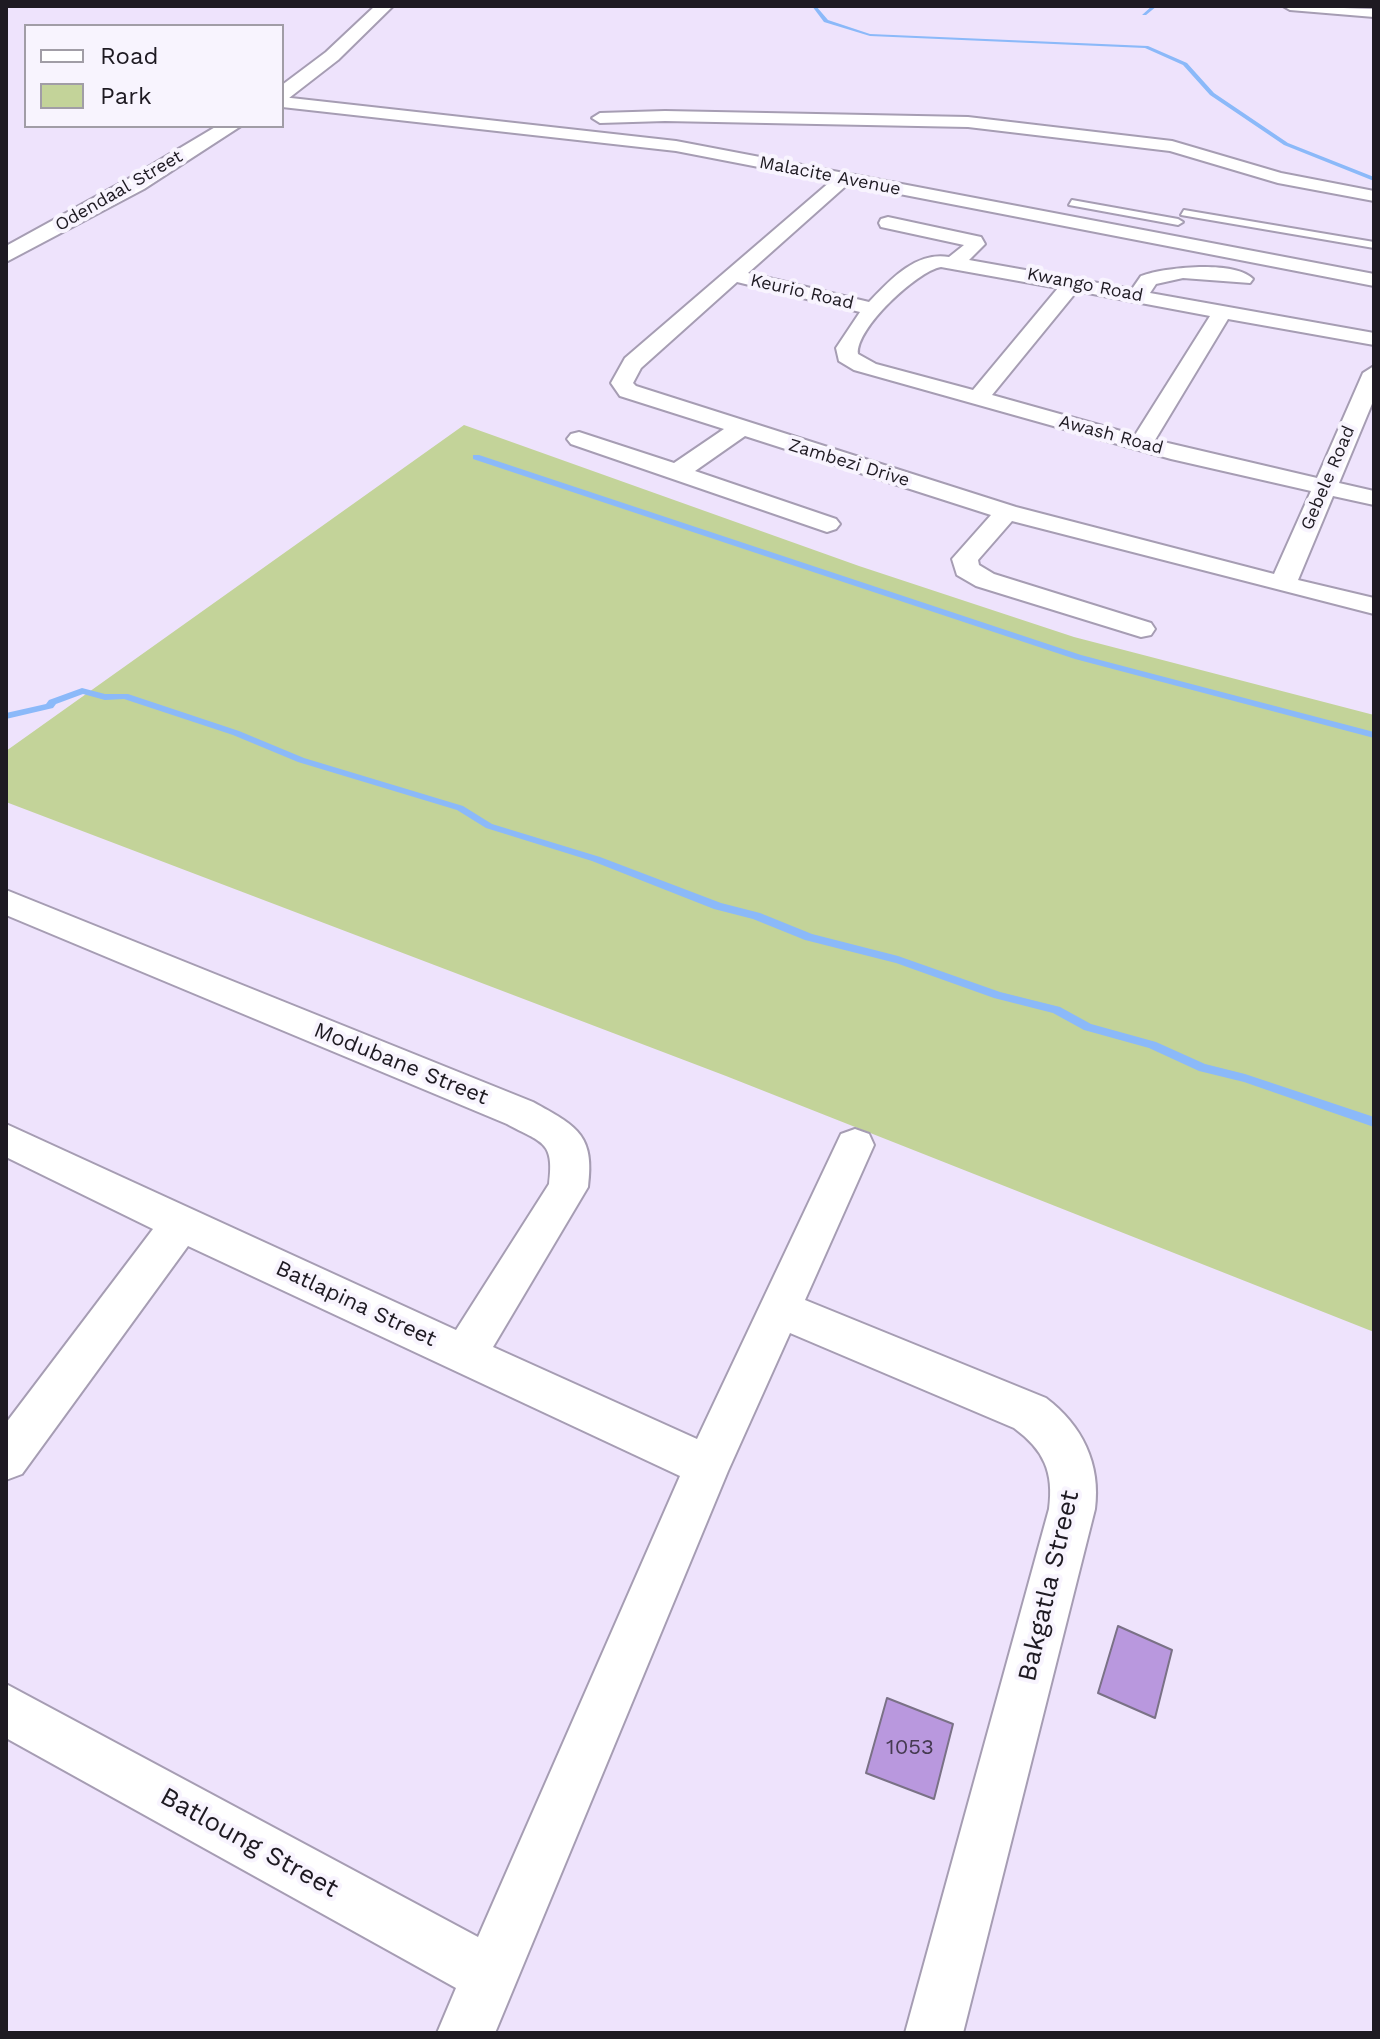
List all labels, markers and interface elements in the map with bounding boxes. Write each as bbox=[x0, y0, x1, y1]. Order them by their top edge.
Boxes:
legend bbox=[24, 24, 284, 128]
text: Road bbox=[100, 42, 159, 70]
text: Park bbox=[100, 82, 152, 110]
street label: Odendaal Street bbox=[51, 146, 187, 236]
street label: Malacite Avenue bbox=[757, 152, 903, 200]
street label: Kwango Road bbox=[1025, 263, 1145, 307]
street label: Keurio Road bbox=[748, 270, 856, 314]
street label: Awash Road bbox=[1056, 411, 1166, 459]
street label: Gebele Road bbox=[1296, 423, 1360, 533]
street label: Zambezi Drive bbox=[786, 434, 912, 492]
street label: Modubane Street bbox=[310, 1017, 492, 1111]
street label: Batlapina Street bbox=[271, 1255, 441, 1353]
street label: Bakgatla Street bbox=[1012, 1487, 1086, 1685]
house number: 1053 bbox=[886, 1735, 934, 1761]
street label: Batloung Street bbox=[155, 1781, 343, 1905]

